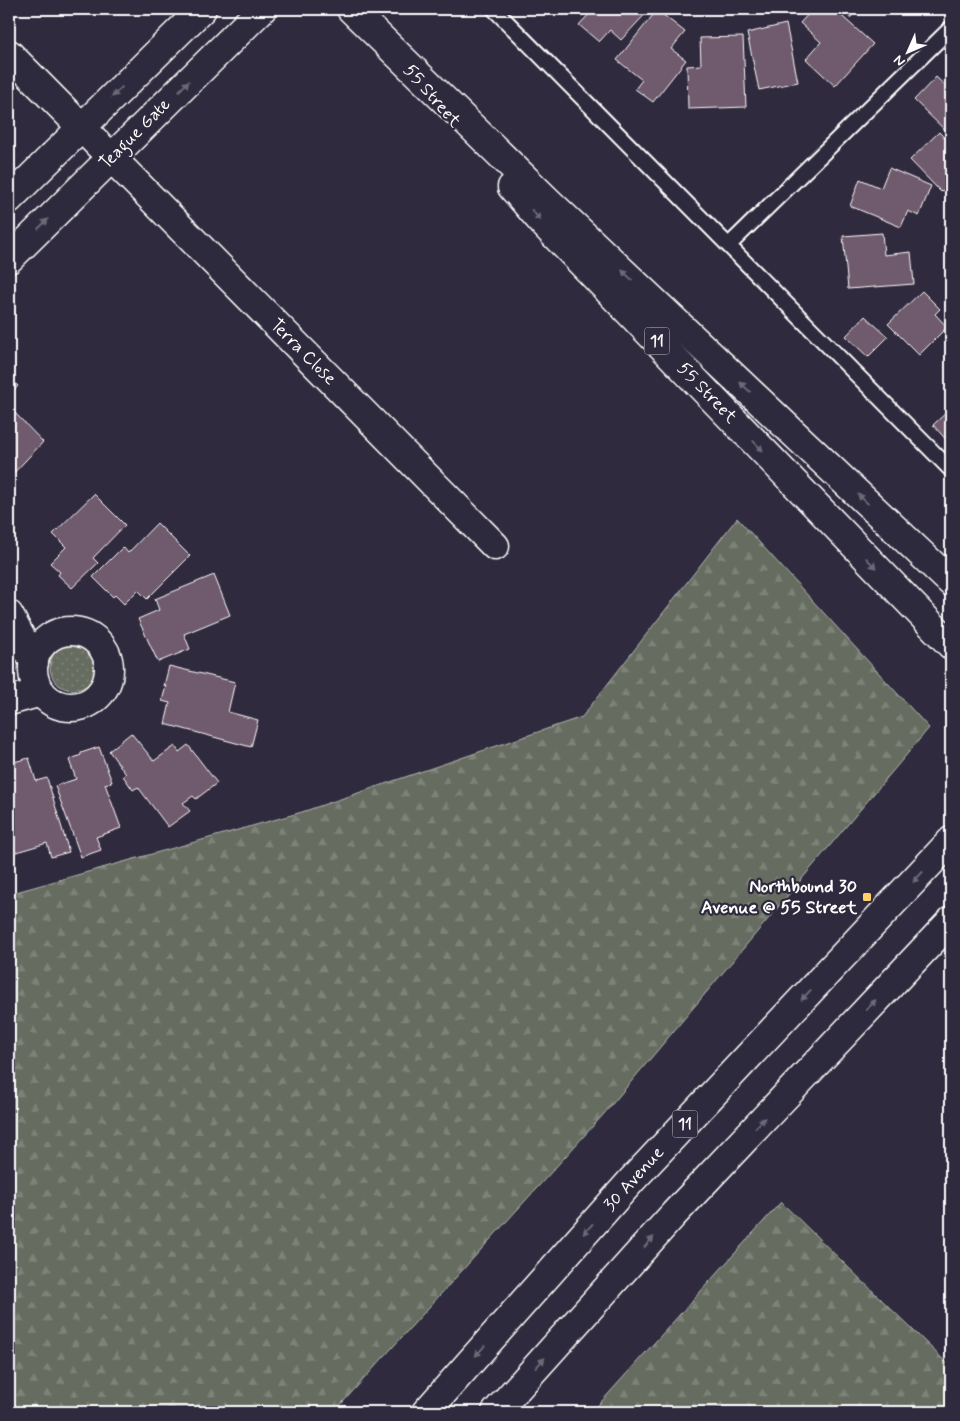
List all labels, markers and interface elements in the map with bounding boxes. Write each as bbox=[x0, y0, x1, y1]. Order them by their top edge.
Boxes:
north arrow bbox=[882, 28, 932, 78]
text: N bbox=[890, 51, 909, 70]
street label: 55 Street bbox=[398, 59, 467, 133]
one-way arrow bbox=[178, 80, 190, 92]
one-way arrow bbox=[111, 86, 123, 98]
street label: Teague Gate bbox=[94, 93, 177, 176]
one-way arrow bbox=[530, 209, 542, 221]
one-way arrow bbox=[37, 219, 49, 231]
one-way arrow bbox=[622, 270, 634, 282]
street label: Terra Close bbox=[264, 313, 342, 391]
road number: 11 bbox=[644, 328, 670, 354]
street label: 55 Street bbox=[672, 357, 743, 429]
one-way arrow bbox=[740, 381, 752, 393]
one-way arrow bbox=[752, 439, 764, 451]
one-way arrow bbox=[858, 493, 870, 505]
one-way arrow bbox=[865, 556, 877, 568]
one-way arrow bbox=[912, 870, 924, 882]
place label: Northbound 30 Avenue @ 55 Street bbox=[701, 875, 857, 920]
marker: Northbound 30 Avenue @ 55 Street bbox=[861, 891, 873, 903]
one-way arrow bbox=[800, 989, 812, 1001]
one-way arrow bbox=[865, 1000, 877, 1012]
road number: 11 bbox=[672, 1110, 698, 1138]
one-way arrow bbox=[754, 1118, 766, 1130]
street label: 30 Avenue bbox=[598, 1141, 670, 1217]
one-way arrow bbox=[583, 1223, 594, 1236]
one-way arrow bbox=[643, 1237, 655, 1249]
one-way arrow bbox=[475, 1344, 486, 1357]
one-way arrow bbox=[534, 1357, 545, 1369]

